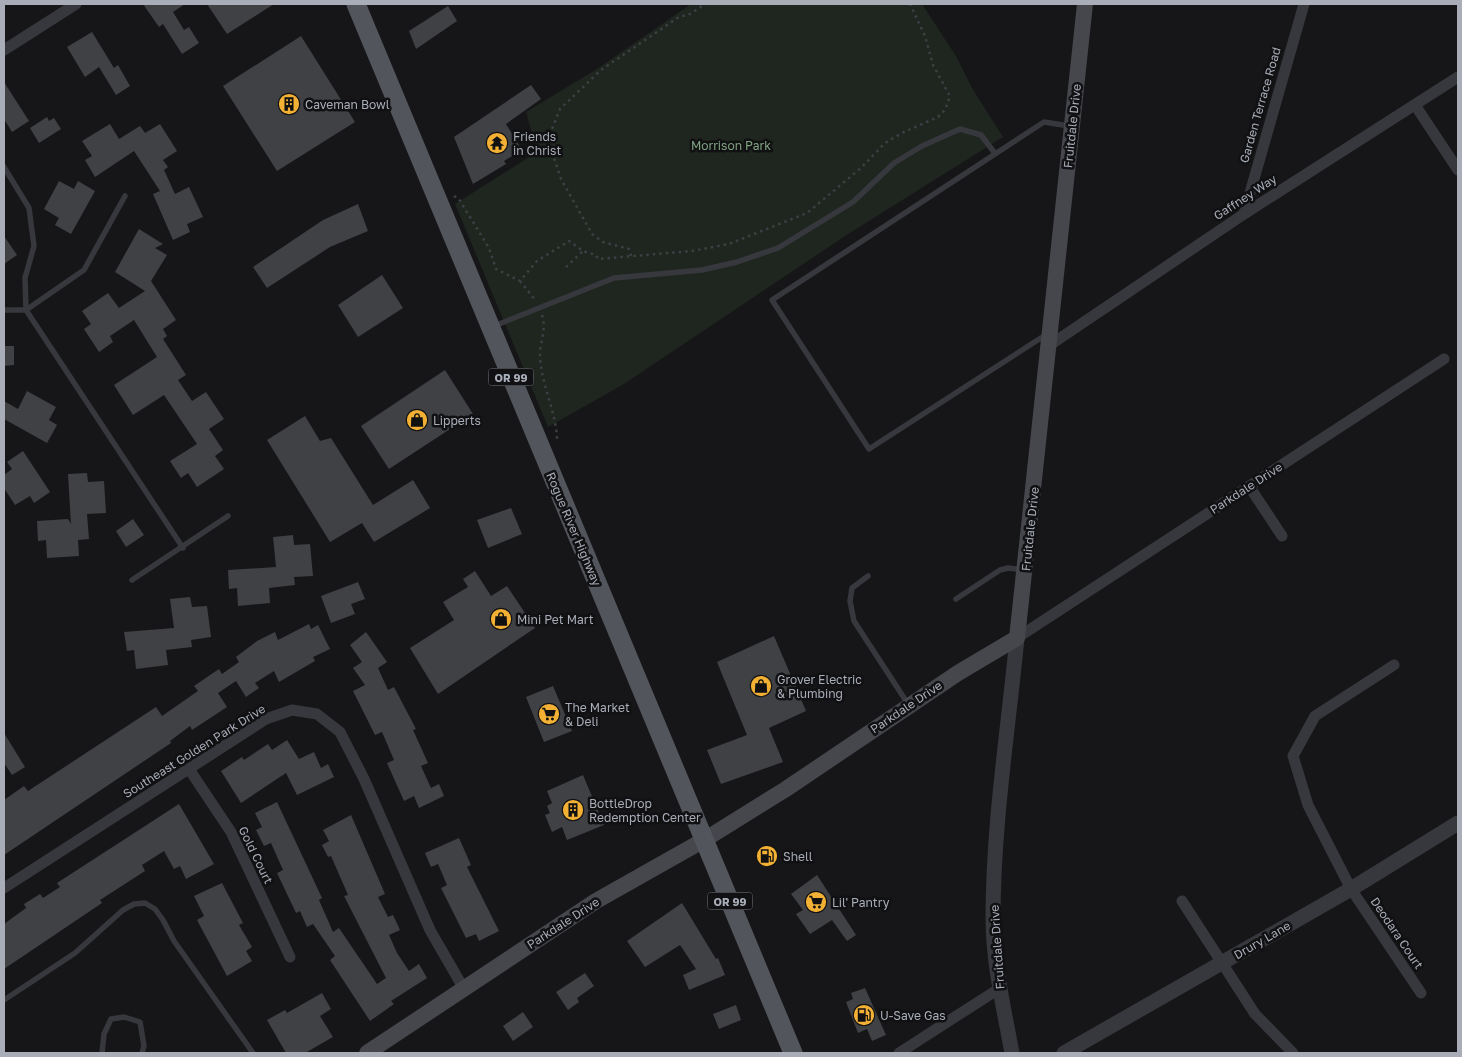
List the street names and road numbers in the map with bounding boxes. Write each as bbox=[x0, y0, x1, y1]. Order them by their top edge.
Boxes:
street label: Garden Terrace Road bbox=[1236, 45, 1284, 165]
street label: Fruitdale Drive bbox=[1060, 83, 1084, 169]
street label: Gaffney Way bbox=[1211, 171, 1280, 223]
road number: OR 99 bbox=[488, 368, 534, 386]
street label: Parkdale Drive bbox=[1207, 459, 1285, 517]
street label: Rogue River Highway bbox=[543, 470, 605, 588]
street label: Fruitdale Drive bbox=[1018, 486, 1042, 572]
street label: Parkdale Drive bbox=[867, 677, 945, 737]
street label: Southeast Golden Park Drive bbox=[120, 701, 268, 801]
street label: Gold Court bbox=[236, 824, 276, 886]
road number: OR 99 bbox=[708, 892, 752, 909]
street label: Parkdale Drive bbox=[524, 894, 602, 952]
street label: Deodara Court bbox=[1367, 894, 1427, 972]
street label: Fruitdale Drive bbox=[987, 904, 1007, 990]
street label: Drury Lane bbox=[1231, 918, 1293, 962]

